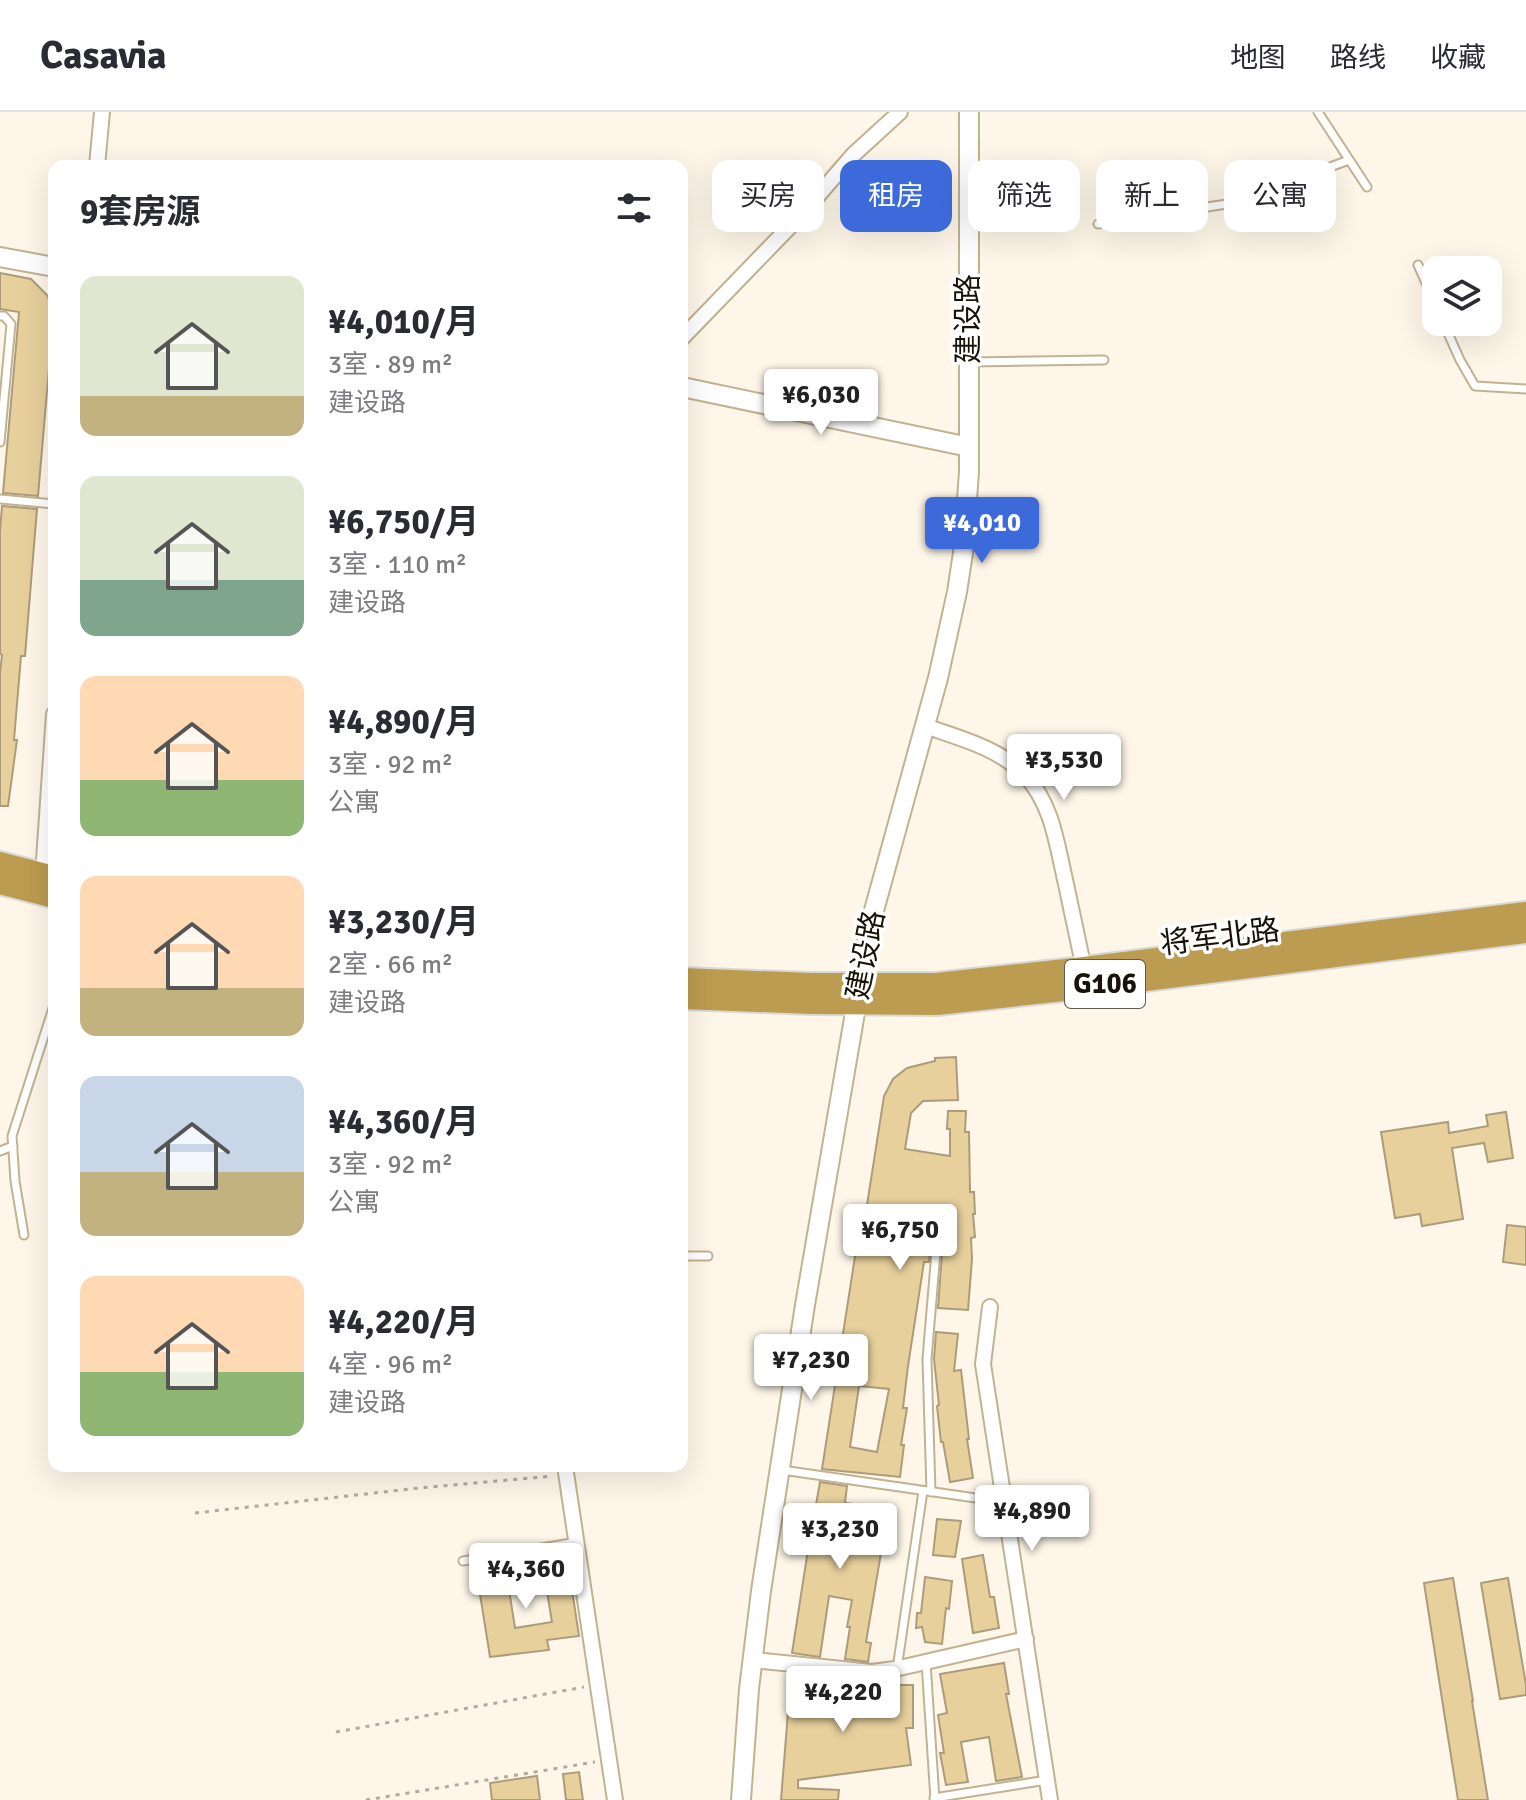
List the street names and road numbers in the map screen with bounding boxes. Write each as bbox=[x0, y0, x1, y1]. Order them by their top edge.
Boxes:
street label: 建设路 bbox=[950, 274, 987, 364]
street label: 建设路 bbox=[839, 907, 893, 1003]
street label: 将军北路 bbox=[1158, 911, 1282, 963]
road number: G106 bbox=[1065, 960, 1145, 1008]

